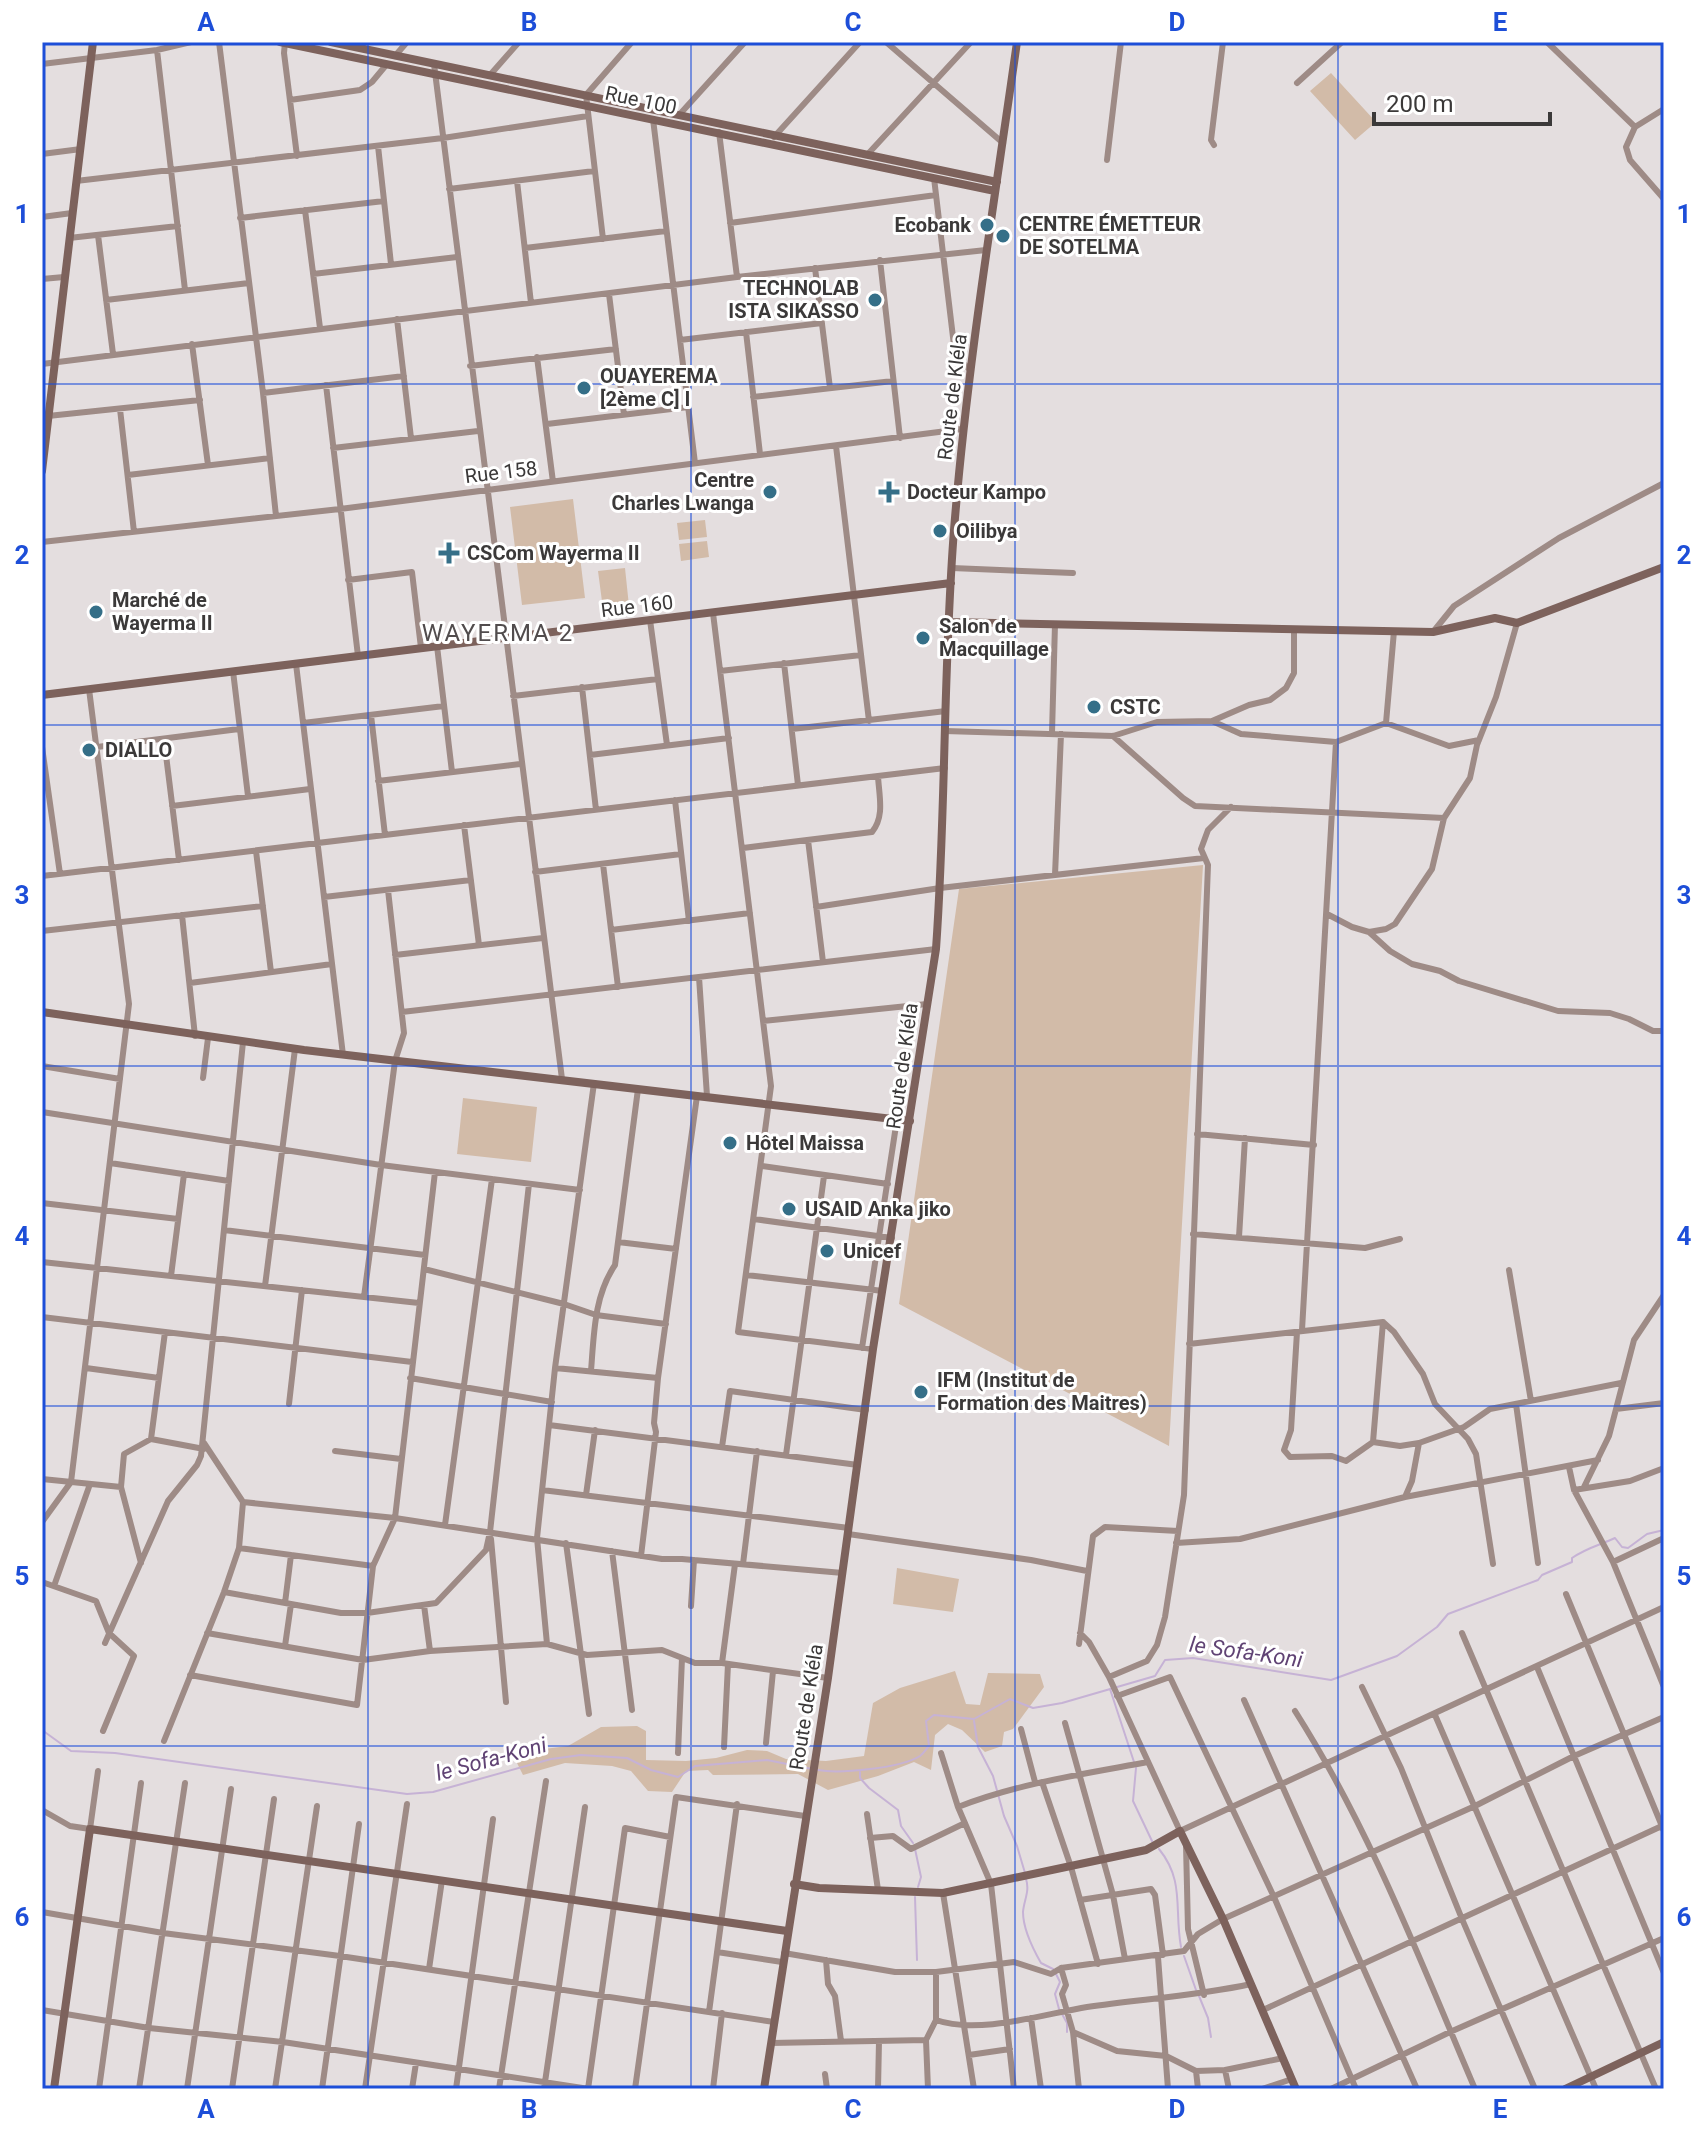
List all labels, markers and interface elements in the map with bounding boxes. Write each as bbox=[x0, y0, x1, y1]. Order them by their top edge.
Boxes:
text: A bbox=[197, 7, 215, 37]
text: B bbox=[521, 7, 537, 37]
text: C bbox=[844, 7, 862, 37]
text: D bbox=[1169, 7, 1185, 37]
text: E bbox=[1493, 7, 1508, 37]
scale bar bbox=[1374, 76, 1550, 126]
street label: Rue 100 bbox=[603, 81, 679, 119]
text: 200 m bbox=[1386, 90, 1453, 118]
text: 1 bbox=[15, 199, 29, 229]
text: 1 bbox=[1677, 199, 1691, 229]
place label: CENTRE ÉMETTEUR DE SOTELMA bbox=[1019, 212, 1201, 259]
place label: Ecobank bbox=[894, 213, 971, 237]
marker: Ecobank bbox=[978, 216, 996, 234]
marker: CENTRE ÉMETTEUR DE SOTELMA bbox=[994, 227, 1012, 245]
place label: TECHNOLAB ISTA SIKASSO bbox=[728, 276, 859, 323]
marker: TECHNOLAB ISTA SIKASSO bbox=[866, 291, 884, 309]
street label: Route de Kléla bbox=[932, 332, 972, 462]
place label: OUAYEREMA [2ème C] I bbox=[600, 364, 718, 411]
marker: OUAYEREMA [2ème C] I bbox=[575, 379, 593, 397]
street label: Rue 158 bbox=[463, 456, 539, 488]
place label: Centre Charles Lwanga bbox=[611, 468, 754, 515]
place label: Docteur Kampo bbox=[907, 480, 1046, 504]
marker: Docteur Kampo bbox=[878, 481, 900, 503]
marker: Centre Charles Lwanga bbox=[761, 483, 779, 501]
place label: Oilibya bbox=[956, 519, 1018, 543]
marker: Oilibya bbox=[931, 522, 949, 540]
text: 2 bbox=[15, 540, 29, 570]
text: 2 bbox=[1677, 540, 1691, 570]
place label: CSCom Wayerma II bbox=[467, 541, 640, 565]
marker: CSCom Wayerma II bbox=[438, 542, 460, 564]
place label: Marché de Wayerma II bbox=[112, 588, 213, 635]
street label: Rue 160 bbox=[599, 590, 675, 622]
marker: Marché de Wayerma II bbox=[87, 603, 105, 621]
place label: Salon de Macquillage bbox=[939, 614, 1049, 661]
district label: WAYERMA 2 bbox=[422, 619, 574, 647]
marker: Salon de Macquillage bbox=[914, 629, 932, 647]
place label: CSTC bbox=[1110, 695, 1161, 719]
marker: CSTC bbox=[1085, 698, 1103, 716]
place label: DIALLO bbox=[105, 738, 172, 762]
marker: DIALLO bbox=[80, 741, 98, 759]
text: 3 bbox=[15, 880, 29, 910]
text: 3 bbox=[1677, 880, 1691, 910]
street label: Route de Kléla bbox=[881, 1001, 923, 1131]
place label: Hôtel Maissa bbox=[746, 1131, 864, 1155]
marker: Hôtel Maissa bbox=[721, 1134, 739, 1152]
place label: USAID Anka jiko bbox=[805, 1197, 951, 1221]
marker: USAID Anka jiko bbox=[780, 1200, 798, 1218]
text: 4 bbox=[15, 1221, 30, 1251]
text: 4 bbox=[1677, 1221, 1692, 1251]
place label: Unicef bbox=[843, 1239, 902, 1263]
marker: Unicef bbox=[818, 1242, 836, 1260]
place label: IFM (Institut de Formation des Maitres) bbox=[937, 1368, 1147, 1415]
marker: IFM (Institut de Formation des Maitres) bbox=[912, 1383, 930, 1401]
text: 5 bbox=[15, 1561, 29, 1591]
text: 5 bbox=[1677, 1561, 1691, 1591]
water label: le Sofa-Koni bbox=[1188, 1632, 1305, 1672]
street label: Route de Kléla bbox=[784, 1642, 828, 1772]
water label: le Sofa-Koni bbox=[433, 1732, 550, 1786]
text: 6 bbox=[15, 1902, 30, 1932]
text: 6 bbox=[1677, 1902, 1692, 1932]
text: A bbox=[197, 2094, 215, 2124]
text: B bbox=[521, 2094, 537, 2124]
text: C bbox=[844, 2094, 862, 2124]
text: D bbox=[1169, 2094, 1185, 2124]
text: E bbox=[1493, 2094, 1508, 2124]

